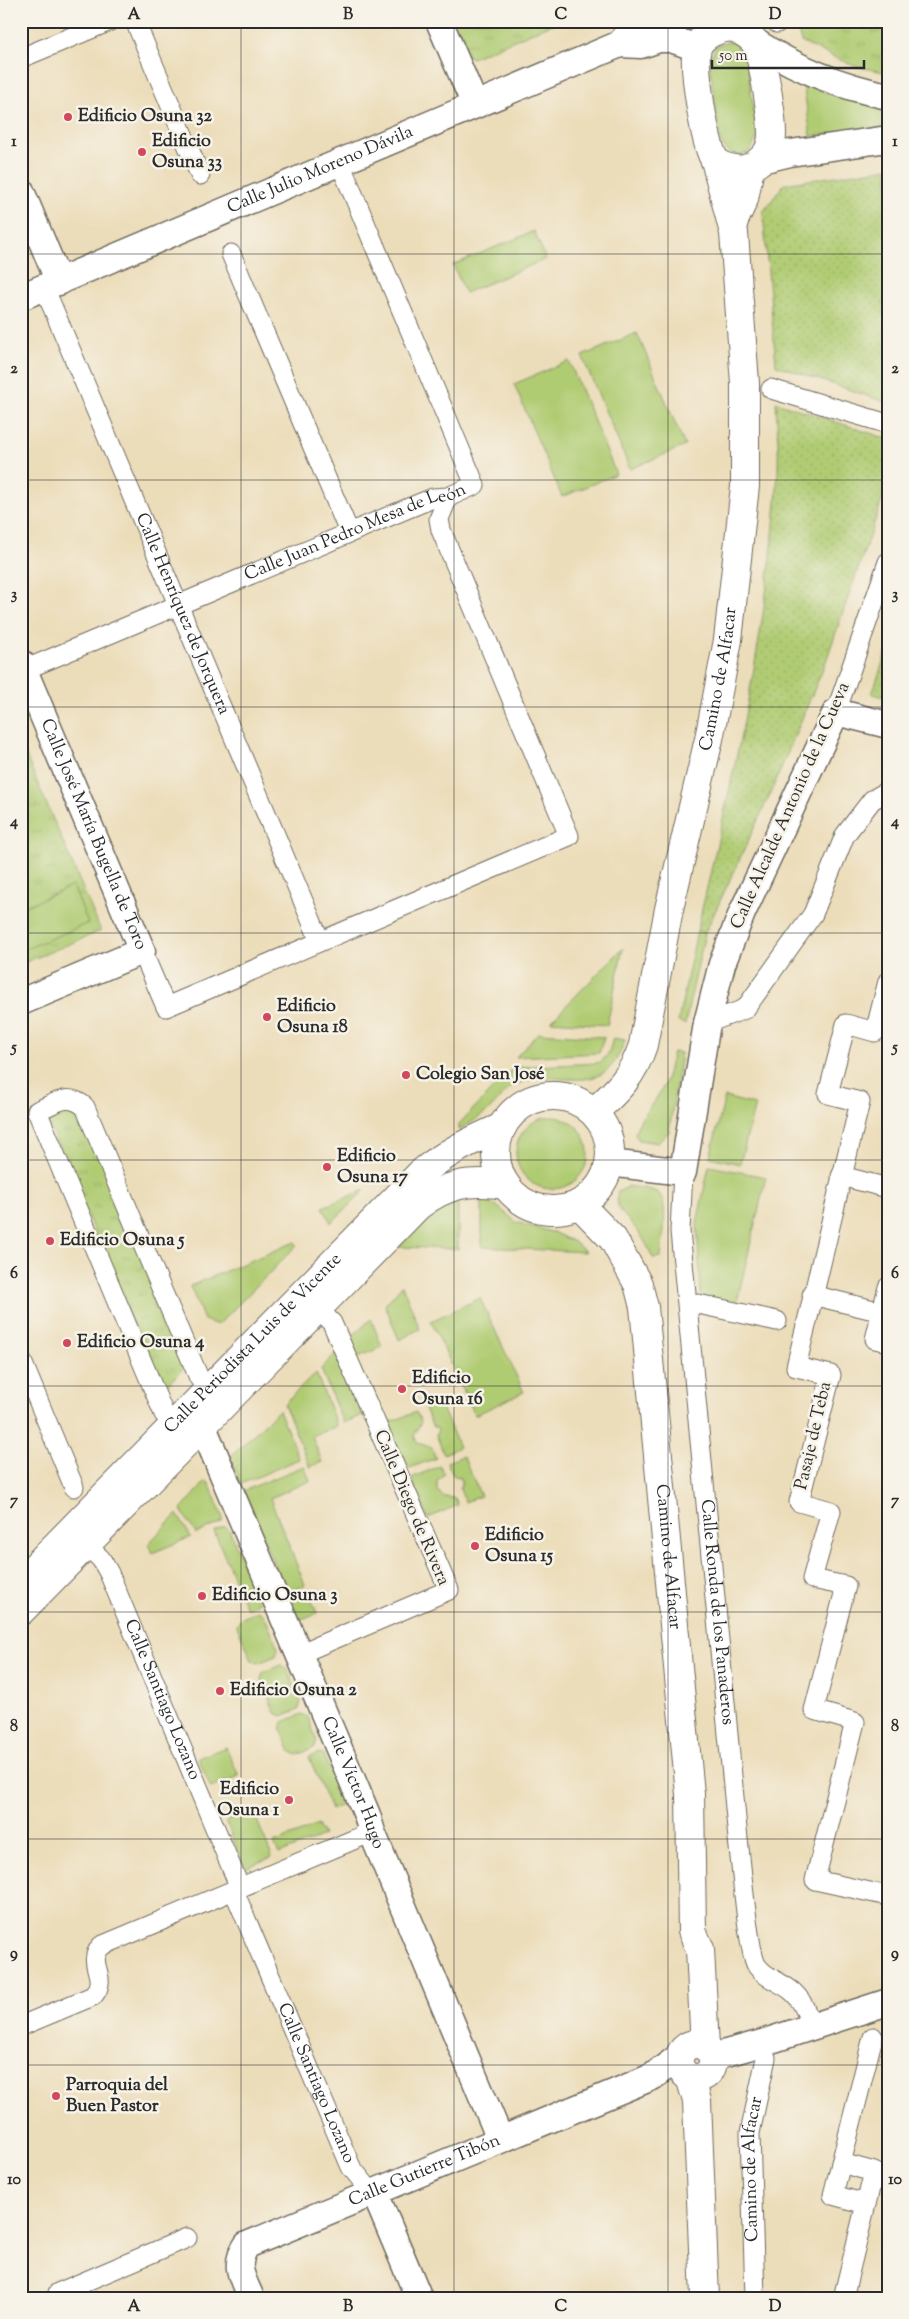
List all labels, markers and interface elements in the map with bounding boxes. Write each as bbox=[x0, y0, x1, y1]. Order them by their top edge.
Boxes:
text: A bbox=[128, 4, 141, 27]
text: B bbox=[343, 4, 353, 27]
text: C bbox=[555, 4, 568, 27]
text: D bbox=[769, 4, 782, 27]
scale bar bbox=[712, 38, 864, 70]
text: 50 m bbox=[718, 46, 748, 67]
place label: Edificio Osuna 32 bbox=[78, 104, 213, 130]
marker: Edificio Osuna 32 bbox=[62, 111, 74, 123]
street label: Calle Julio Moreno Dávila bbox=[223, 120, 417, 221]
place label: Edificio Osuna 33 bbox=[152, 129, 222, 176]
text: 1 bbox=[11, 131, 17, 154]
text: 1 bbox=[892, 131, 898, 154]
marker: Edificio Osuna 33 bbox=[136, 146, 148, 158]
text: 2 bbox=[10, 358, 18, 381]
text: 2 bbox=[891, 358, 899, 381]
street label: Calle Juan Pedro Mesa de León bbox=[240, 477, 471, 589]
street label: Calle Henríquez de Jorquera bbox=[128, 509, 236, 719]
text: 3 bbox=[11, 584, 18, 607]
text: 3 bbox=[892, 584, 899, 607]
street label: Camino de Alfacar bbox=[694, 606, 745, 754]
street label: Calle Alcalde Antonio de la Cueva bbox=[725, 678, 857, 934]
street label: Calle José María Bugella de Toro bbox=[33, 715, 153, 954]
text: 4 bbox=[9, 811, 18, 834]
text: 4 bbox=[890, 811, 899, 834]
place label: Edificio Osuna 18 bbox=[277, 994, 348, 1041]
marker: Edificio Osuna 18 bbox=[261, 1011, 273, 1023]
text: 5 bbox=[9, 1037, 17, 1060]
text: 5 bbox=[890, 1037, 898, 1060]
place label: Colegio San José bbox=[416, 1062, 545, 1088]
marker: Colegio San José bbox=[400, 1069, 412, 1081]
place label: Edificio Osuna 17 bbox=[337, 1144, 409, 1191]
marker: Edificio Osuna 17 bbox=[321, 1161, 333, 1173]
place label: Edificio Osuna 5 bbox=[60, 1228, 185, 1254]
marker: Edificio Osuna 5 bbox=[44, 1235, 56, 1247]
street label: Calle Periodista Luis de Vicente bbox=[159, 1248, 348, 1440]
text: 6 bbox=[10, 1263, 18, 1286]
text: 6 bbox=[891, 1263, 899, 1286]
place label: Edificio Osuna 4 bbox=[77, 1330, 204, 1356]
marker: Edificio Osuna 4 bbox=[61, 1337, 73, 1349]
place label: Edificio Osuna 16 bbox=[412, 1366, 483, 1413]
street label: Pasaje de Teba bbox=[789, 1379, 839, 1493]
marker: Edificio Osuna 16 bbox=[396, 1383, 408, 1395]
street label: Calle Diego de Rivera bbox=[366, 1426, 456, 1590]
street label: Camino de Alfacar bbox=[648, 1483, 687, 1631]
text: 7 bbox=[10, 1490, 19, 1513]
text: 7 bbox=[891, 1490, 900, 1513]
street label: Calle Ronda de los Panaderos bbox=[693, 1498, 740, 1726]
place label: Edificio Osuna 15 bbox=[485, 1523, 554, 1570]
marker: Edificio Osuna 15 bbox=[469, 1540, 481, 1552]
place label: Edificio Osuna 3 bbox=[212, 1583, 338, 1609]
marker: Edificio Osuna 3 bbox=[196, 1590, 208, 1602]
street label: Calle Santiago Lozano bbox=[117, 1615, 207, 1784]
place label: Edificio Osuna 2 bbox=[230, 1678, 357, 1704]
marker: Edificio Osuna 2 bbox=[214, 1685, 226, 1697]
street label: Calle Víctor Hugo bbox=[314, 1713, 391, 1853]
text: 8 bbox=[10, 1716, 18, 1739]
text: 8 bbox=[891, 1716, 899, 1739]
place label: Edificio Osuna 1 bbox=[217, 1777, 280, 1824]
marker: Edificio Osuna 1 bbox=[283, 1794, 295, 1806]
text: 9 bbox=[10, 1943, 18, 1966]
text: 9 bbox=[891, 1943, 899, 1966]
street label: Calle Santiago Lozano bbox=[270, 1999, 361, 2168]
place label: Parroquia del Buen Pastor bbox=[66, 2073, 169, 2120]
marker: Parroquia del Buen Pastor bbox=[50, 2090, 62, 2102]
street label: Camino de Alfacar bbox=[737, 2094, 770, 2242]
street label: Calle Gutierre Tibón bbox=[345, 2128, 505, 2214]
text: 10 bbox=[7, 2169, 21, 2192]
text: 10 bbox=[888, 2169, 902, 2192]
text: A bbox=[128, 2296, 141, 2319]
text: B bbox=[343, 2296, 353, 2319]
text: C bbox=[555, 2296, 568, 2319]
text: D bbox=[769, 2296, 782, 2319]

